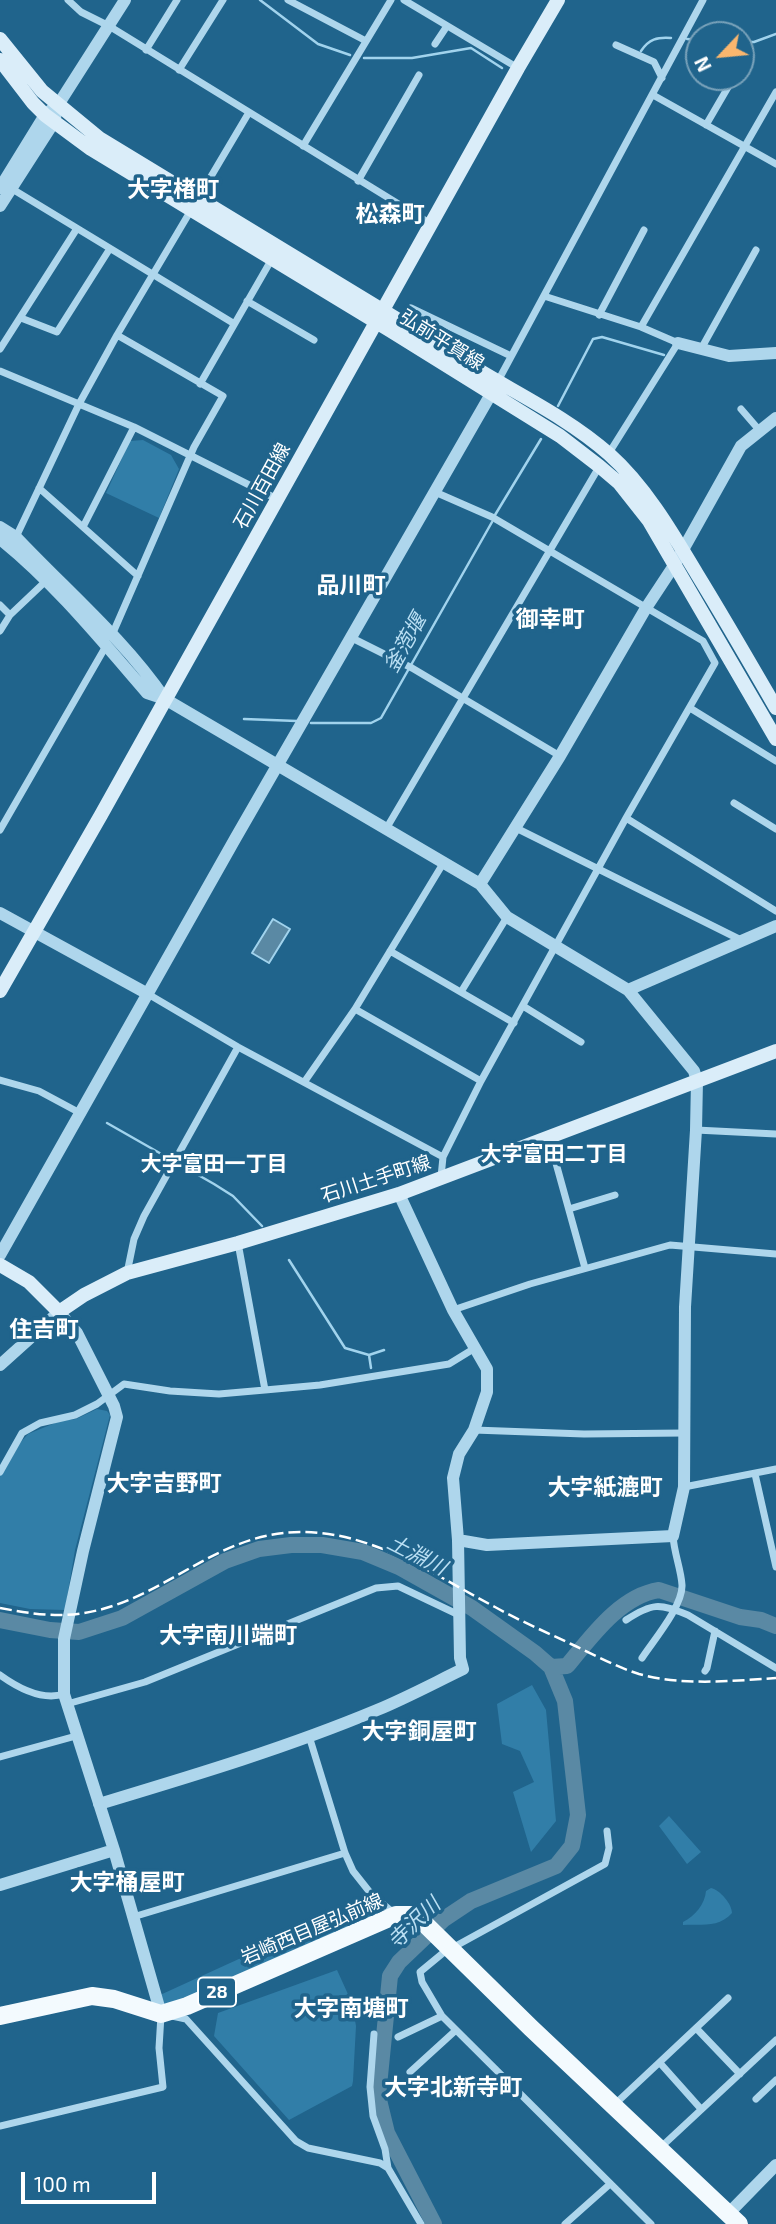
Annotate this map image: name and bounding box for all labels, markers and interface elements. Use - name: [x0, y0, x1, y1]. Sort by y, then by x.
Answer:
- north arrow: [685, 21, 755, 91]
- text: N: [689, 53, 716, 76]
- district label: 大字楮町: [127, 175, 219, 203]
- district label: 松森町: [356, 200, 424, 228]
- street label: 弘前平賀線: [396, 305, 488, 375]
- street label: 石川百田線: [229, 439, 295, 533]
- district label: 品川町: [317, 571, 385, 599]
- district label: 御幸町: [516, 605, 584, 633]
- water label: 釜萢堰: [379, 609, 431, 677]
- district label: 大字富田二丁目: [481, 1141, 627, 1167]
- district label: 大字富田一丁目: [141, 1151, 287, 1177]
- street label: 石川土手町線: [318, 1151, 434, 1207]
- district label: 住吉町: [10, 1315, 78, 1343]
- district label: 大字吉野町: [107, 1469, 221, 1497]
- district label: 大字紙漉町: [548, 1473, 662, 1501]
- water label: 土淵川: [383, 1529, 451, 1581]
- district label: 大字南川端町: [159, 1621, 297, 1649]
- district label: 大字銅屋町: [362, 1717, 476, 1745]
- district label: 大字桶屋町: [70, 1868, 184, 1896]
- street label: 岩崎西目屋弘前線: [238, 1889, 386, 1969]
- water label: 寺沢川: [383, 1892, 445, 1954]
- road number: 28: [198, 1978, 236, 2006]
- district label: 大字南塘町: [294, 1994, 408, 2022]
- district label: 大字北新寺町: [384, 2073, 522, 2101]
- scale bar: [24, 2158, 159, 2202]
- text: 100 m: [34, 2171, 91, 2196]

